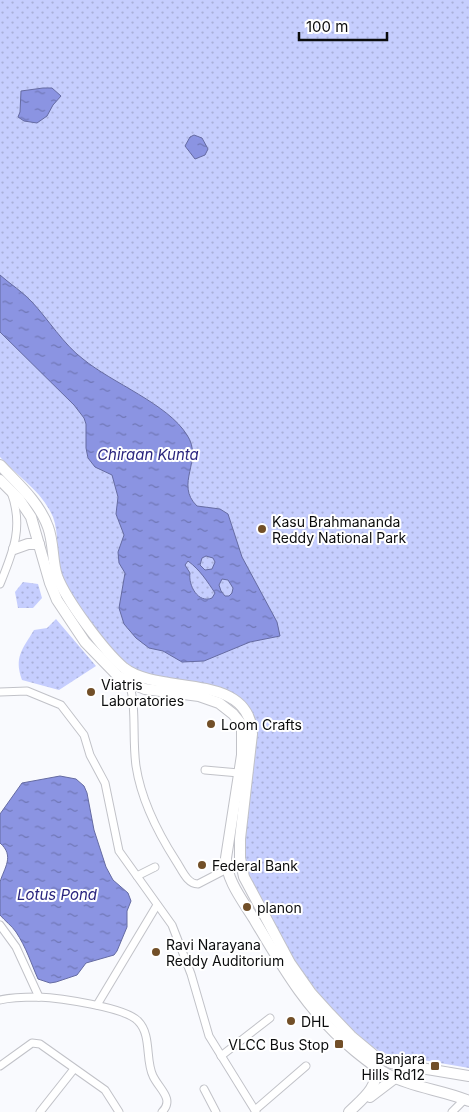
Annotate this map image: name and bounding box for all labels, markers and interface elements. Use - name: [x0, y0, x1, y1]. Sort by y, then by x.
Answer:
- scale bar: [299, 10, 386, 42]
- text: 100 m: [306, 17, 348, 36]
- water label: Chiraan Kunta: [97, 445, 199, 464]
- place label: Kasu Brahmananda Reddy National Park: [272, 513, 407, 546]
- marker: Kasu Brahmananda Reddy National Park: [256, 523, 268, 535]
- place label: Viatris Laboratories: [101, 676, 184, 709]
- marker: Viatris Laboratories: [85, 686, 97, 698]
- place label: Loom Crafts: [221, 716, 302, 733]
- marker: Loom Crafts: [205, 718, 217, 730]
- place label: Federal Bank: [212, 857, 298, 874]
- marker: Federal Bank: [196, 859, 208, 871]
- water label: Lotus Pond: [17, 885, 98, 904]
- place label: planon: [257, 899, 302, 916]
- marker: planon: [241, 901, 253, 913]
- place label: Ravi Narayana Reddy Auditorium: [166, 936, 284, 969]
- marker: Ravi Narayana Reddy Auditorium: [150, 946, 162, 958]
- place label: DHL: [301, 1013, 330, 1030]
- marker: DHL: [285, 1015, 297, 1027]
- place label: VLCC Bus Stop: [228, 1036, 329, 1053]
- marker: VLCC Bus Stop: [333, 1038, 345, 1050]
- place label: Banjara Hills Rd12: [361, 1050, 425, 1083]
- marker: Banjara Hills Rd12: [429, 1060, 441, 1072]

